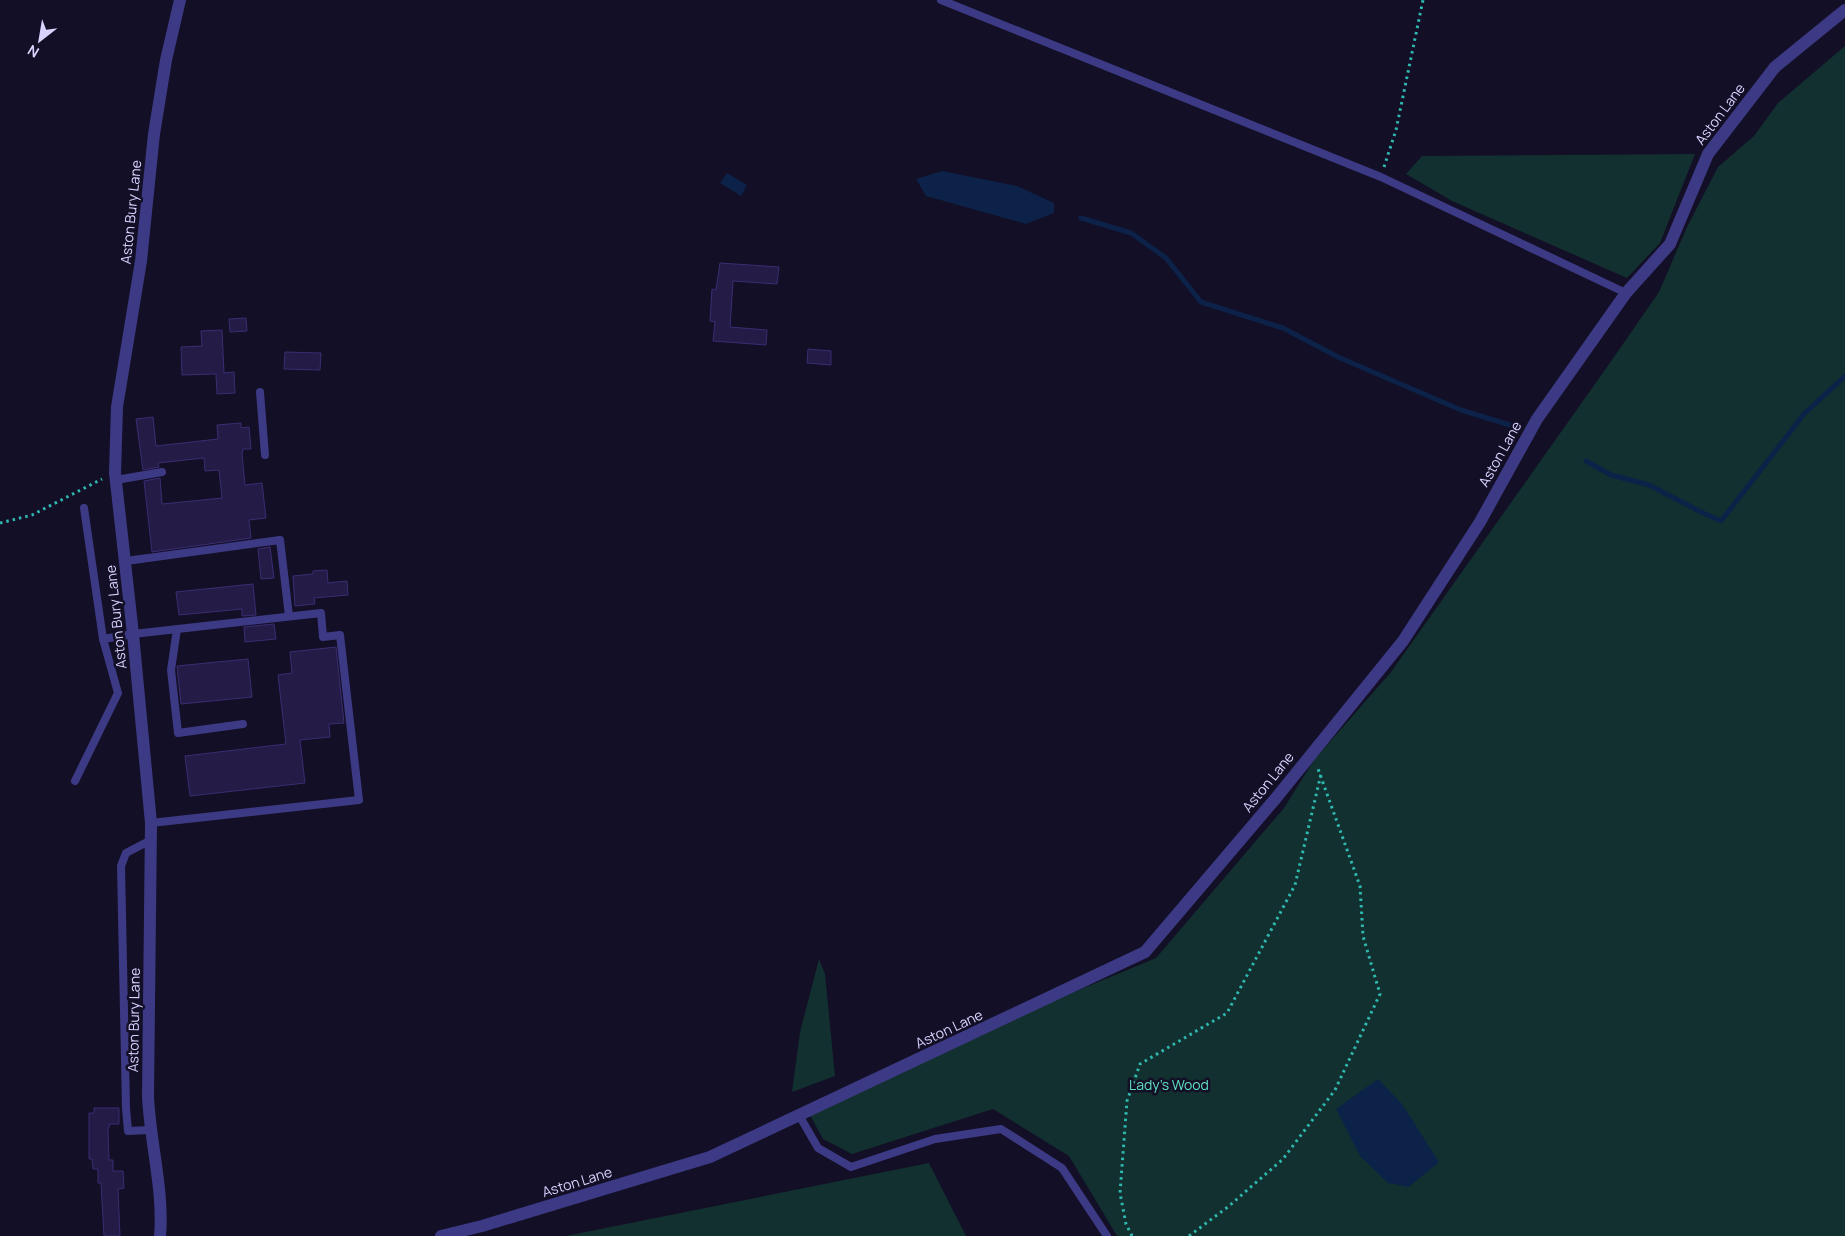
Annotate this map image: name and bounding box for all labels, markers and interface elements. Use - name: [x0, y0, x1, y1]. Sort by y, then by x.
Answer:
- north arrow: [15, 15, 65, 65]
- text: N: [24, 41, 42, 62]
- street label: Aston Lane: [1690, 79, 1749, 148]
- street label: Aston Bury Lane: [116, 159, 145, 265]
- street label: Aston Lane: [1474, 418, 1525, 490]
- street label: Aston Bury Lane: [101, 564, 130, 670]
- street label: Aston Lane: [1237, 748, 1298, 816]
- street label: Aston Bury Lane: [123, 968, 144, 1072]
- street label: Aston Lane: [912, 1005, 986, 1052]
- park label: Lady's Wood: [1129, 1075, 1209, 1094]
- street label: Aston Lane: [539, 1162, 614, 1201]

